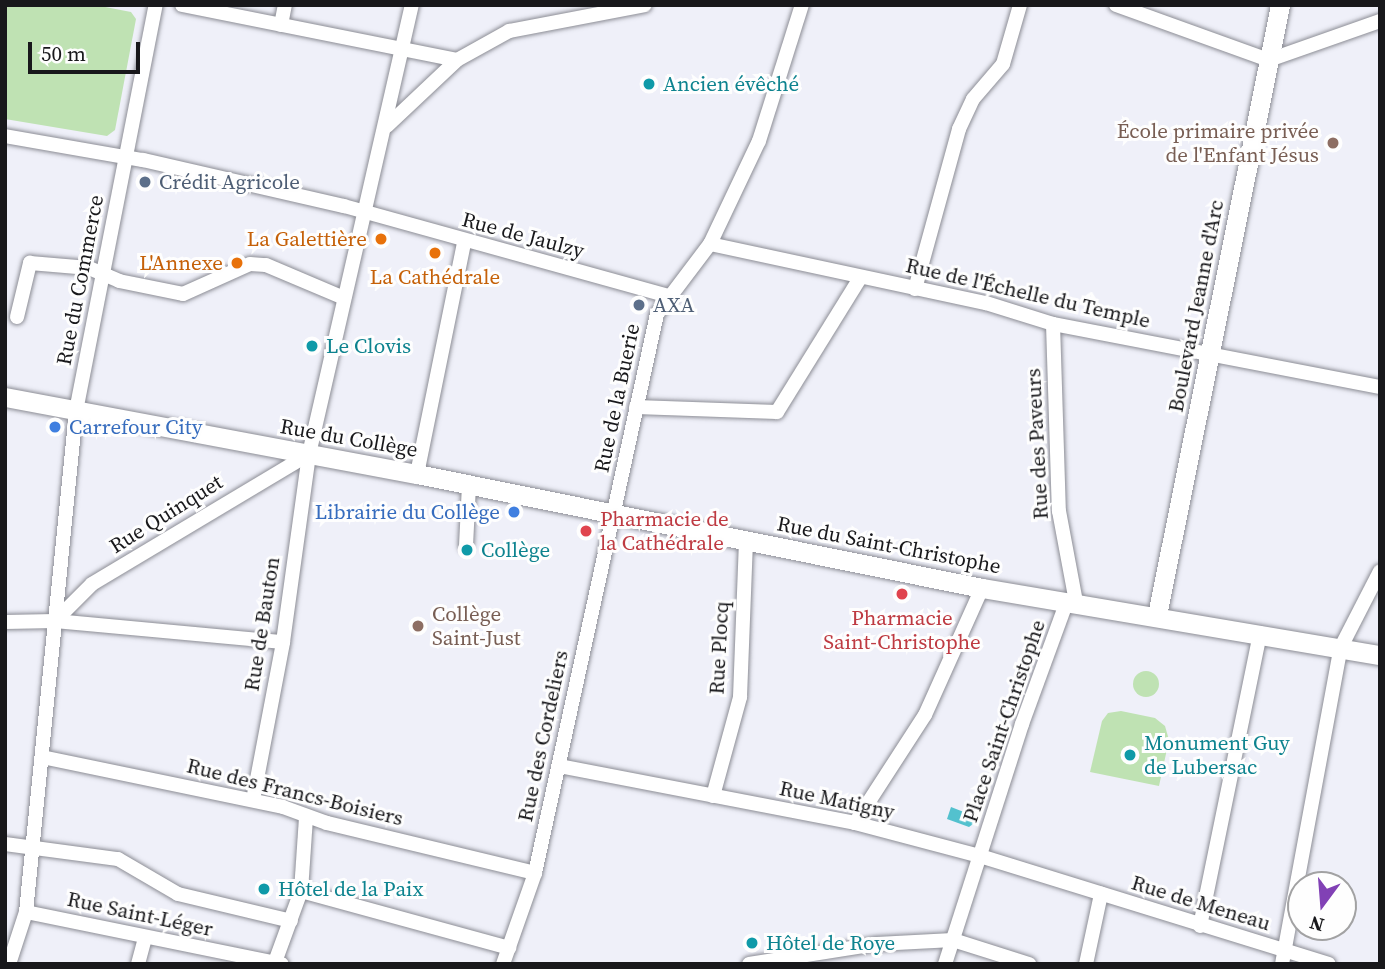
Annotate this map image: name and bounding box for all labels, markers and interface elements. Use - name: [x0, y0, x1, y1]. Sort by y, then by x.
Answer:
- scale bar: [32, 28, 144, 72]
- text: 50 m: [41, 39, 86, 68]
- place label: Ancien évêché: [663, 71, 799, 97]
- marker: Ancien évêché: [641, 76, 657, 92]
- place label: École primaire privée de l'Enfant Jésus: [1117, 118, 1319, 168]
- marker: École primaire privée de l'Enfant Jésus: [1325, 135, 1341, 151]
- place label: Crédit Agricole: [159, 169, 300, 195]
- marker: Crédit Agricole: [137, 174, 153, 190]
- street label: Rue du Commerce: [51, 193, 109, 367]
- street label: Boulevard Jeanne d'Arc: [1163, 198, 1229, 414]
- street label: Rue de Jaulzy: [459, 207, 587, 263]
- place label: La Galettière: [247, 226, 367, 252]
- marker: La Galettière: [373, 231, 389, 247]
- marker: La Cathédrale: [427, 245, 443, 261]
- place label: L'Annexe: [139, 250, 223, 276]
- street label: Rue de l'Échelle du Temple: [903, 253, 1153, 333]
- marker: L'Annexe: [229, 255, 245, 271]
- place label: La Cathédrale: [370, 264, 500, 290]
- place label: AXA: [653, 292, 694, 318]
- marker: AXA: [631, 297, 647, 313]
- street label: Rue de la Buerie: [589, 321, 645, 475]
- place label: Le Clovis: [326, 333, 411, 359]
- marker: Le Clovis: [304, 338, 320, 354]
- street label: Rue des Paveurs: [1020, 368, 1054, 520]
- place label: Carrefour City: [69, 414, 202, 440]
- street label: Rue du Collège: [278, 414, 420, 462]
- marker: Carrefour City: [47, 419, 63, 435]
- street label: Rue Quinquet: [105, 469, 227, 559]
- place label: Librairie du Collège: [315, 499, 500, 525]
- marker: Librairie du Collège: [506, 504, 522, 520]
- place label: Pharmacie de la Cathédrale: [600, 506, 729, 556]
- street label: Rue du Saint-Christophe: [775, 511, 1003, 579]
- marker: Pharmacie de la Cathédrale: [578, 523, 594, 539]
- place label: Collège: [481, 537, 550, 563]
- marker: Collège: [459, 542, 475, 558]
- street label: Rue de Bauton: [239, 555, 285, 693]
- marker: Pharmacie Saint-Christophe: [894, 586, 910, 602]
- place label: Collège Saint-Just: [432, 601, 521, 651]
- street label: Rue Plocq: [704, 601, 734, 695]
- place label: Pharmacie Saint-Christophe: [823, 605, 981, 655]
- street label: Place Saint-Christophe: [957, 616, 1051, 826]
- marker: Collège Saint-Just: [410, 618, 426, 634]
- street label: Rue des Cordeliers: [513, 648, 573, 824]
- place label: Monument Guy de Lubersac: [1144, 730, 1290, 780]
- marker: Monument Guy de Lubersac: [1122, 747, 1138, 763]
- street label: Rue des Francs-Boisiers: [184, 753, 406, 831]
- street label: Rue Matigny: [777, 776, 897, 824]
- street label: Rue de Meneau: [1128, 870, 1274, 936]
- north arrow: [1287, 871, 1357, 941]
- place label: Hôtel de la Paix: [278, 876, 423, 902]
- marker: Hôtel de la Paix: [256, 881, 272, 897]
- street label: Rue Saint-Léger: [65, 886, 215, 942]
- text: N: [1307, 910, 1327, 939]
- place label: Hôtel de Roye: [766, 930, 895, 956]
- marker: Hôtel de Roye: [744, 935, 760, 951]

